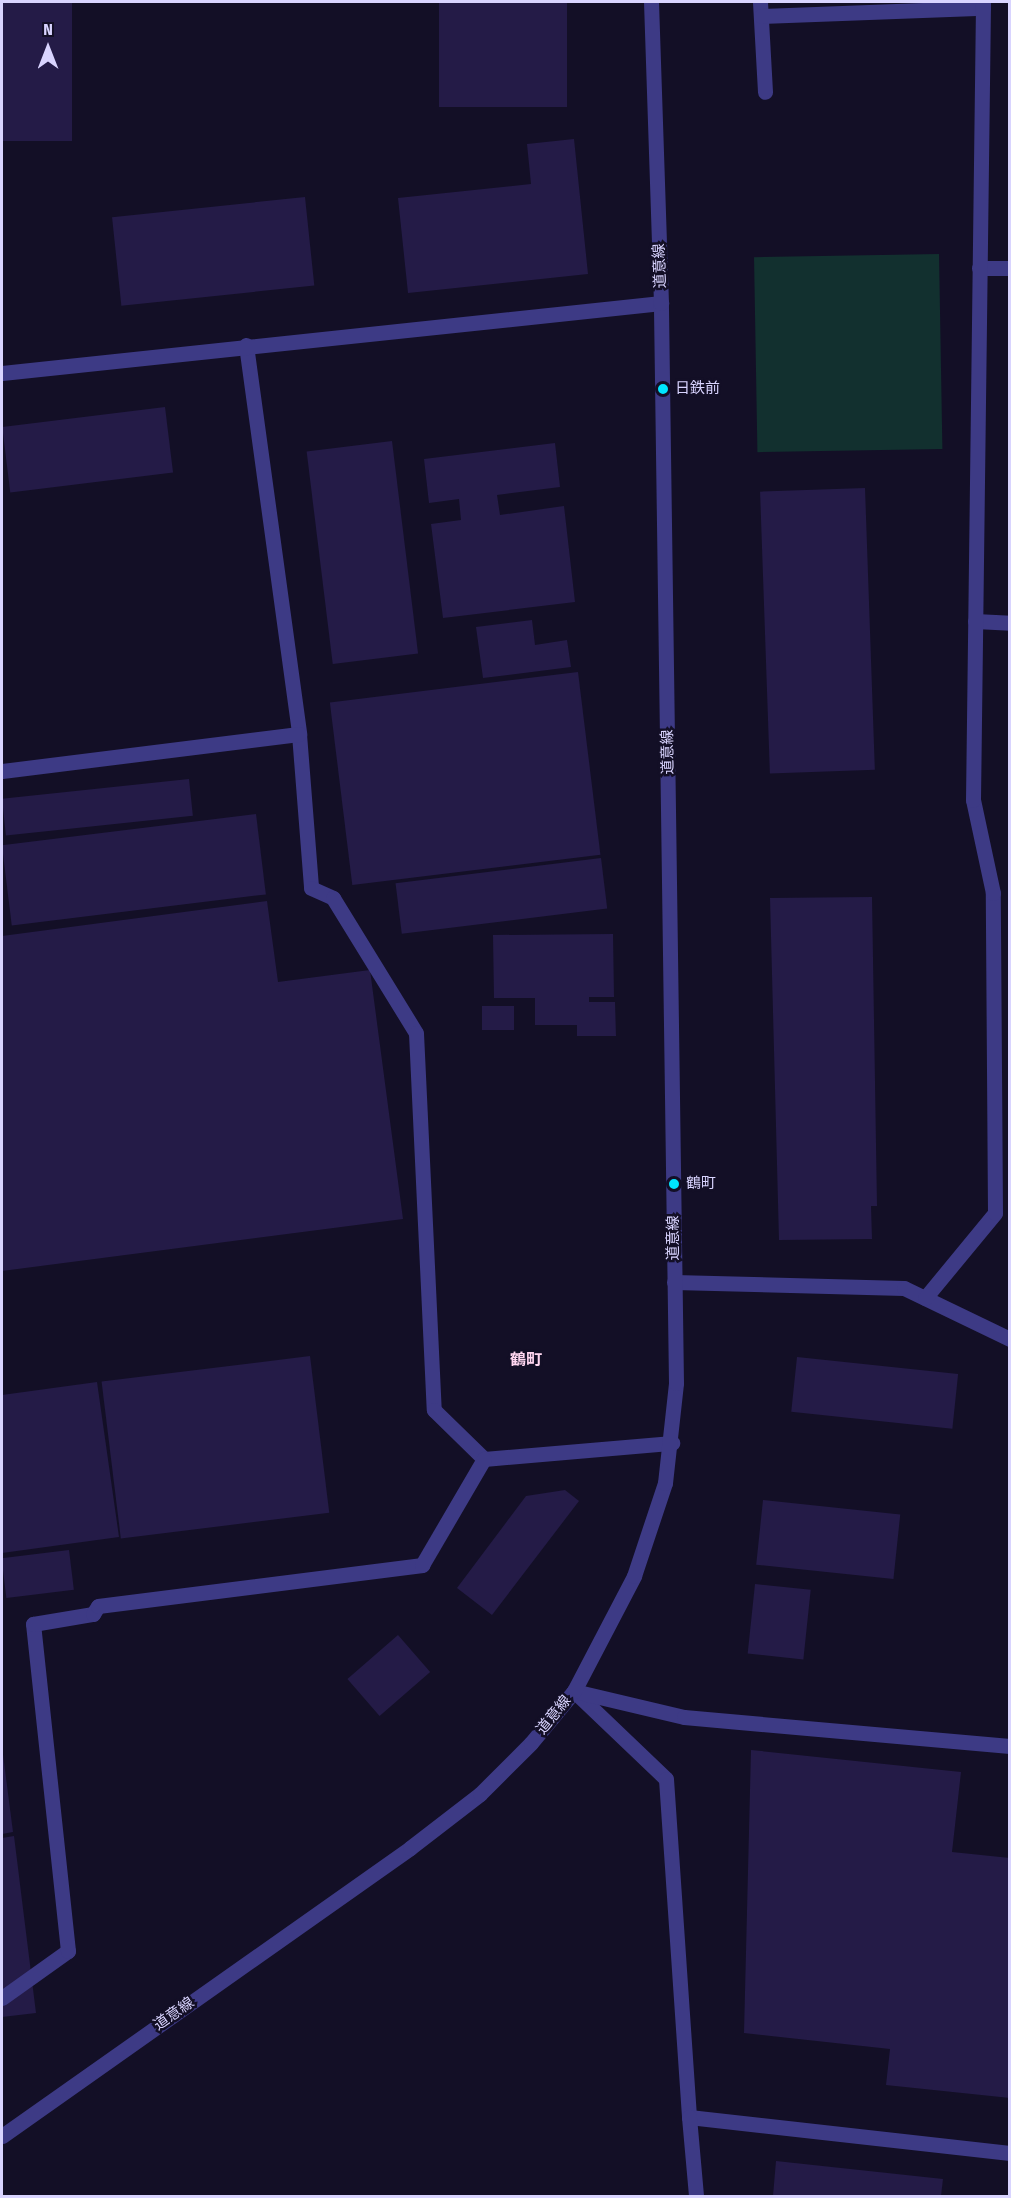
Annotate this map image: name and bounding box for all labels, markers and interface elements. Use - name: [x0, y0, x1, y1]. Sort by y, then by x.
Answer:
- north arrow: [18, 18, 78, 78]
- text: N: [43, 20, 53, 39]
- street label: 道意線: [650, 243, 670, 289]
- place label: 日鉄前: [675, 380, 720, 398]
- marker: 日鉄前: [656, 382, 670, 396]
- street label: 道意線: [659, 729, 677, 775]
- place label: 鶴町: [686, 1175, 716, 1193]
- marker: 鶴町: [667, 1177, 681, 1191]
- street label: 道意線: [665, 1216, 683, 1260]
- district label: 鶴町: [510, 1350, 542, 1370]
- street label: 道意線: [533, 1692, 575, 1738]
- street label: 道意線: [150, 1994, 198, 2034]

